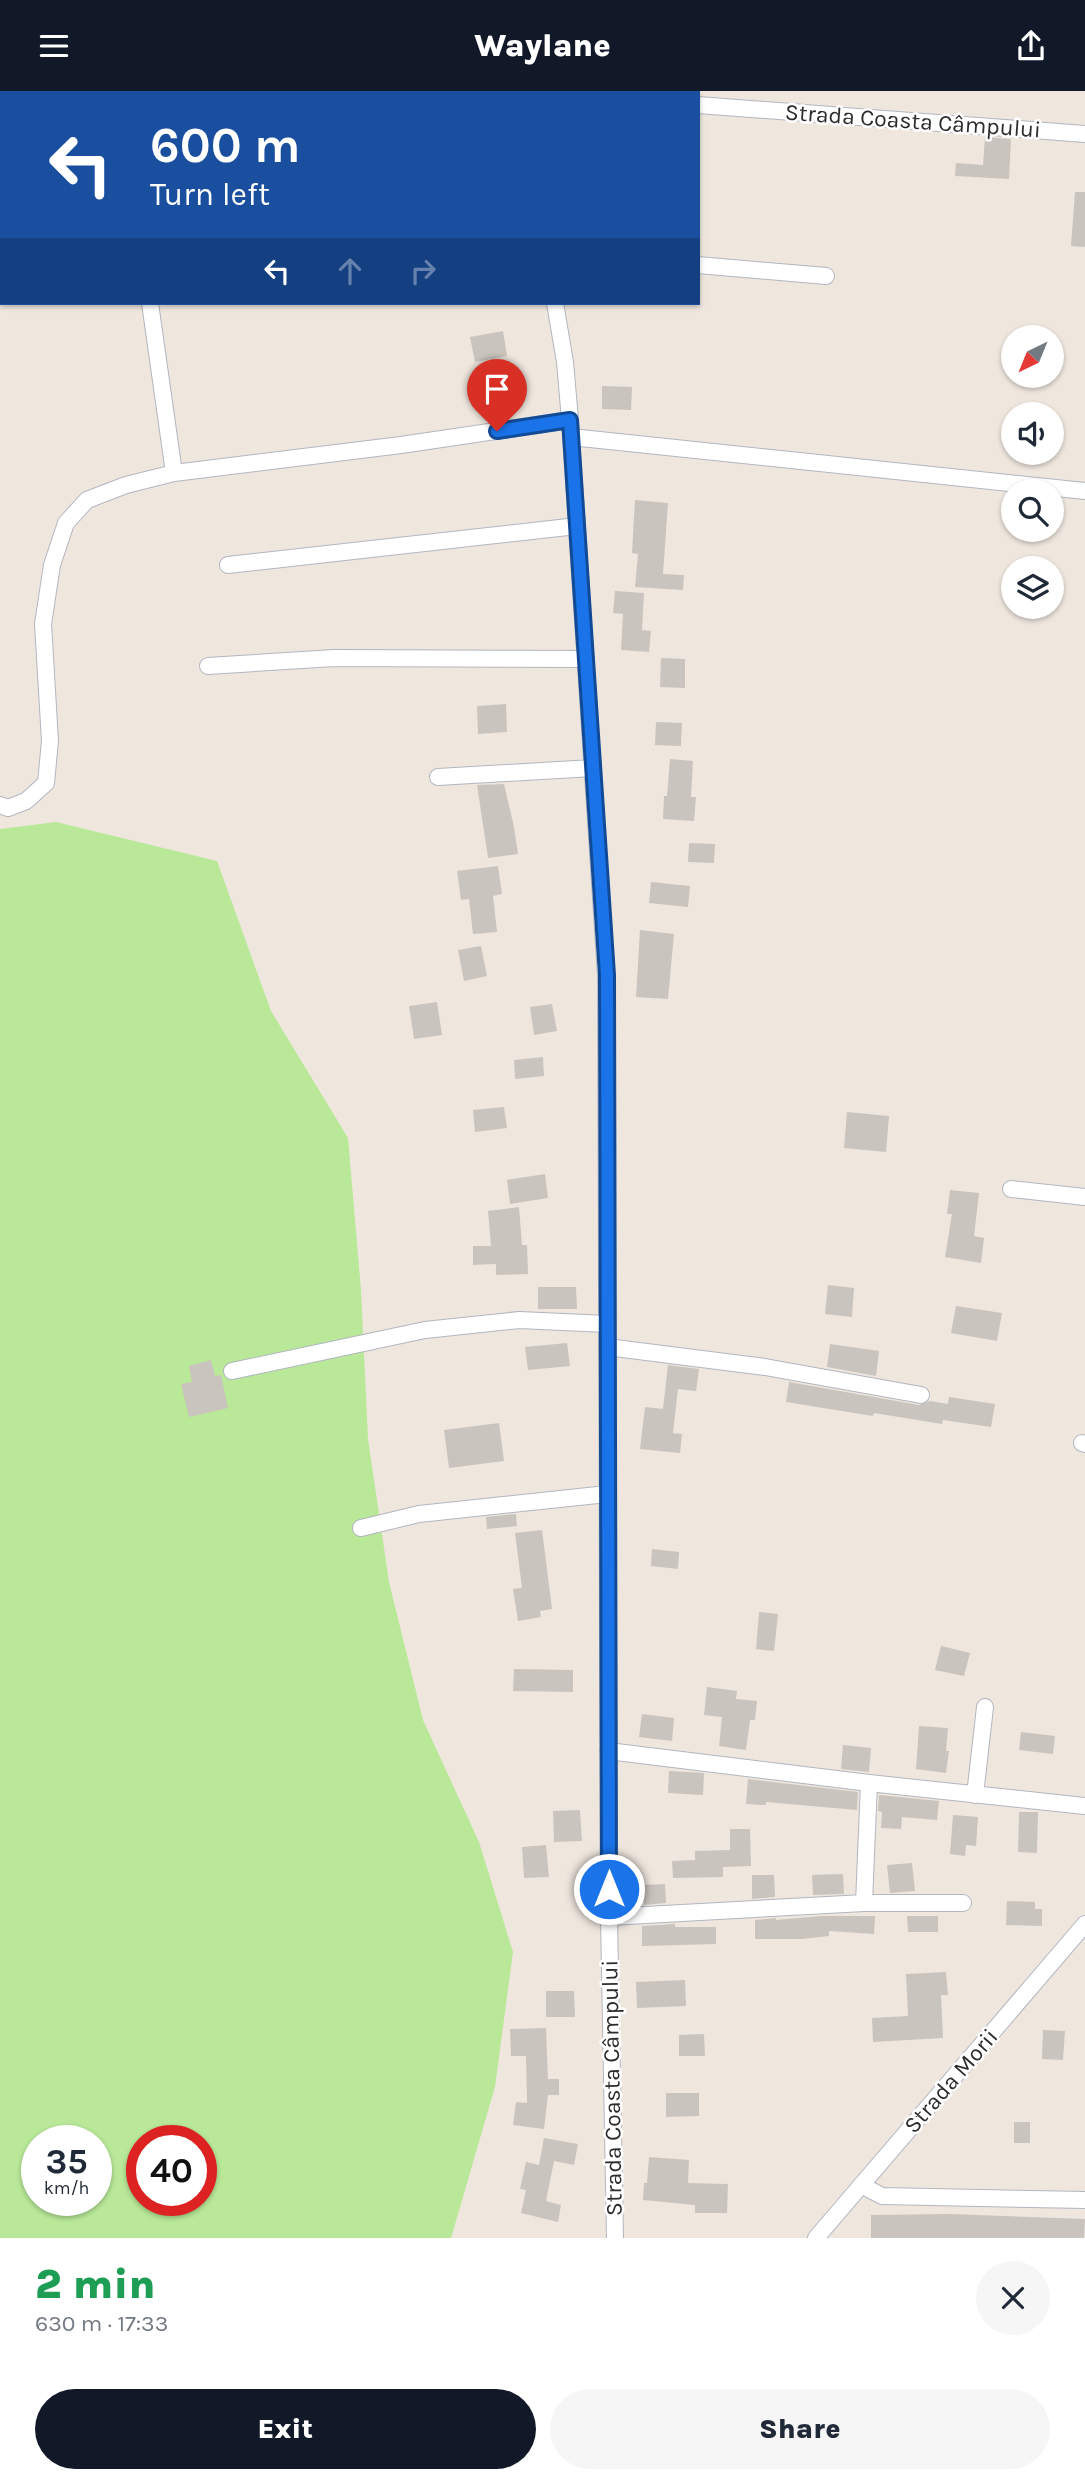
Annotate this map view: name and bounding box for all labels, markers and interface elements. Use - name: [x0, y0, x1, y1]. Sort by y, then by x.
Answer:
- icon: menu: [35, 27, 73, 65]
- text: Waylane: [474, 27, 611, 64]
- icon: share: [1012, 27, 1050, 65]
- street label: Strada Coasta Câmpului: [784, 99, 1042, 143]
- text: 600 m: [150, 117, 301, 174]
- icon: left: [35, 119, 126, 210]
- text: Turn left: [150, 176, 270, 213]
- icon: left: [258, 252, 296, 290]
- icon: ahead: [331, 252, 369, 290]
- icon: right: [404, 252, 442, 290]
- north arrow: [1001, 325, 1064, 389]
- map controls: [1001, 325, 1064, 619]
- pin: [467, 359, 527, 431]
- icon: arrive: [478, 370, 516, 408]
- button: sound: [1001, 402, 1064, 465]
- button: search: [1001, 479, 1064, 542]
- button: layers: [1001, 556, 1064, 619]
- position arrow: [572, 1852, 646, 1926]
- street label: Strada Coasta Câmpului: [596, 1960, 628, 2216]
- street label: Strada Morii: [898, 2023, 1004, 2139]
- speed limit sign: 40: [126, 2125, 217, 2216]
- text: 35: [45, 2141, 88, 2182]
- text: km/h: [44, 2177, 89, 2199]
- text: 2 min: [35, 2259, 155, 2309]
- button: close: [976, 2261, 1050, 2335]
- text: 630 m · 17:33: [35, 2310, 168, 2337]
- button: Exit: [35, 2389, 536, 2469]
- button: Share: [550, 2389, 1050, 2469]

